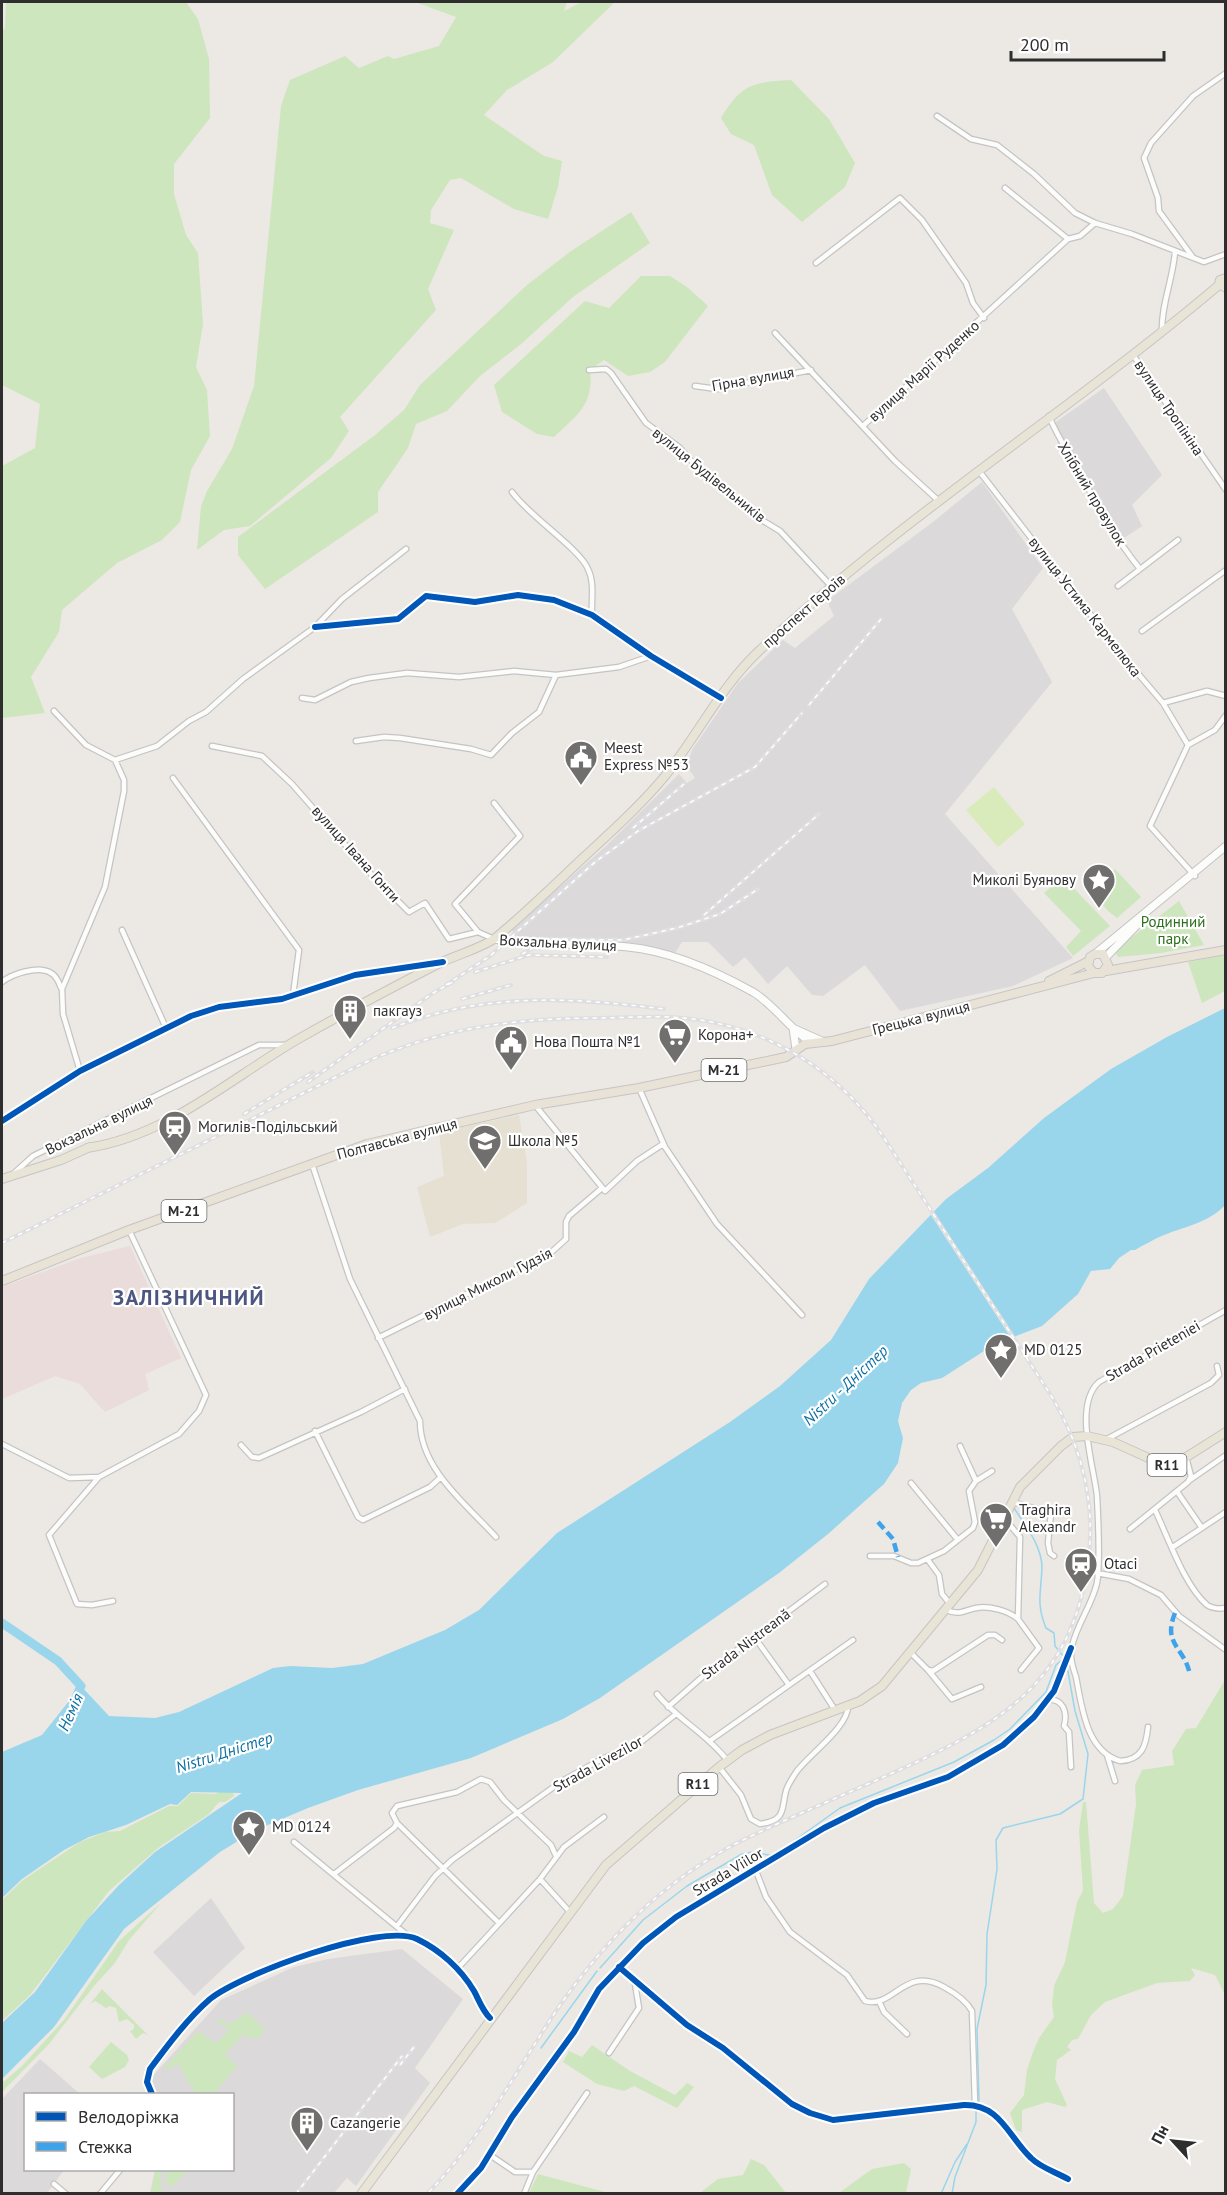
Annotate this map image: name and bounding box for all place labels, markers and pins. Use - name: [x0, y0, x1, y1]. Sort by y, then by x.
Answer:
- place label: Meest Express №53: [604, 738, 689, 774]
- public building icon: Meest Express №53: [563, 739, 599, 786]
- place icon: Миколі Буянову: [1081, 862, 1117, 909]
- place label: Миколі Буянову: [972, 870, 1076, 889]
- building icon: пакгауз: [332, 993, 368, 1040]
- place label: пакгауз: [373, 1001, 422, 1020]
- supermarket icon: Корона+: [657, 1017, 693, 1064]
- public building icon: Нова Пошта №1: [493, 1024, 529, 1071]
- place label: Корона+: [698, 1025, 754, 1044]
- place label: Нова Пошта №1: [534, 1032, 641, 1051]
- station icon: Могилів-Подільський: [157, 1109, 193, 1156]
- place label: Могилів-Подільський: [198, 1117, 338, 1136]
- school or university icon: Школа №5: [467, 1123, 503, 1170]
- place label: Школа №5: [508, 1131, 579, 1150]
- place icon: MD 0125: [983, 1332, 1019, 1379]
- place label: MD 0125: [1024, 1340, 1082, 1359]
- place label: Traghira Alexandr: [1019, 1500, 1076, 1536]
- supermarket icon: Traghira Alexandr: [978, 1501, 1014, 1548]
- station icon: Otaci: [1063, 1546, 1099, 1593]
- place label: Otaci: [1104, 1554, 1138, 1573]
- place icon: MD 0124: [231, 1809, 267, 1856]
- place label: MD 0124: [272, 1817, 330, 1836]
- building icon: Cazangerie: [289, 2105, 325, 2152]
- place label: Cazangerie: [330, 2113, 401, 2132]

